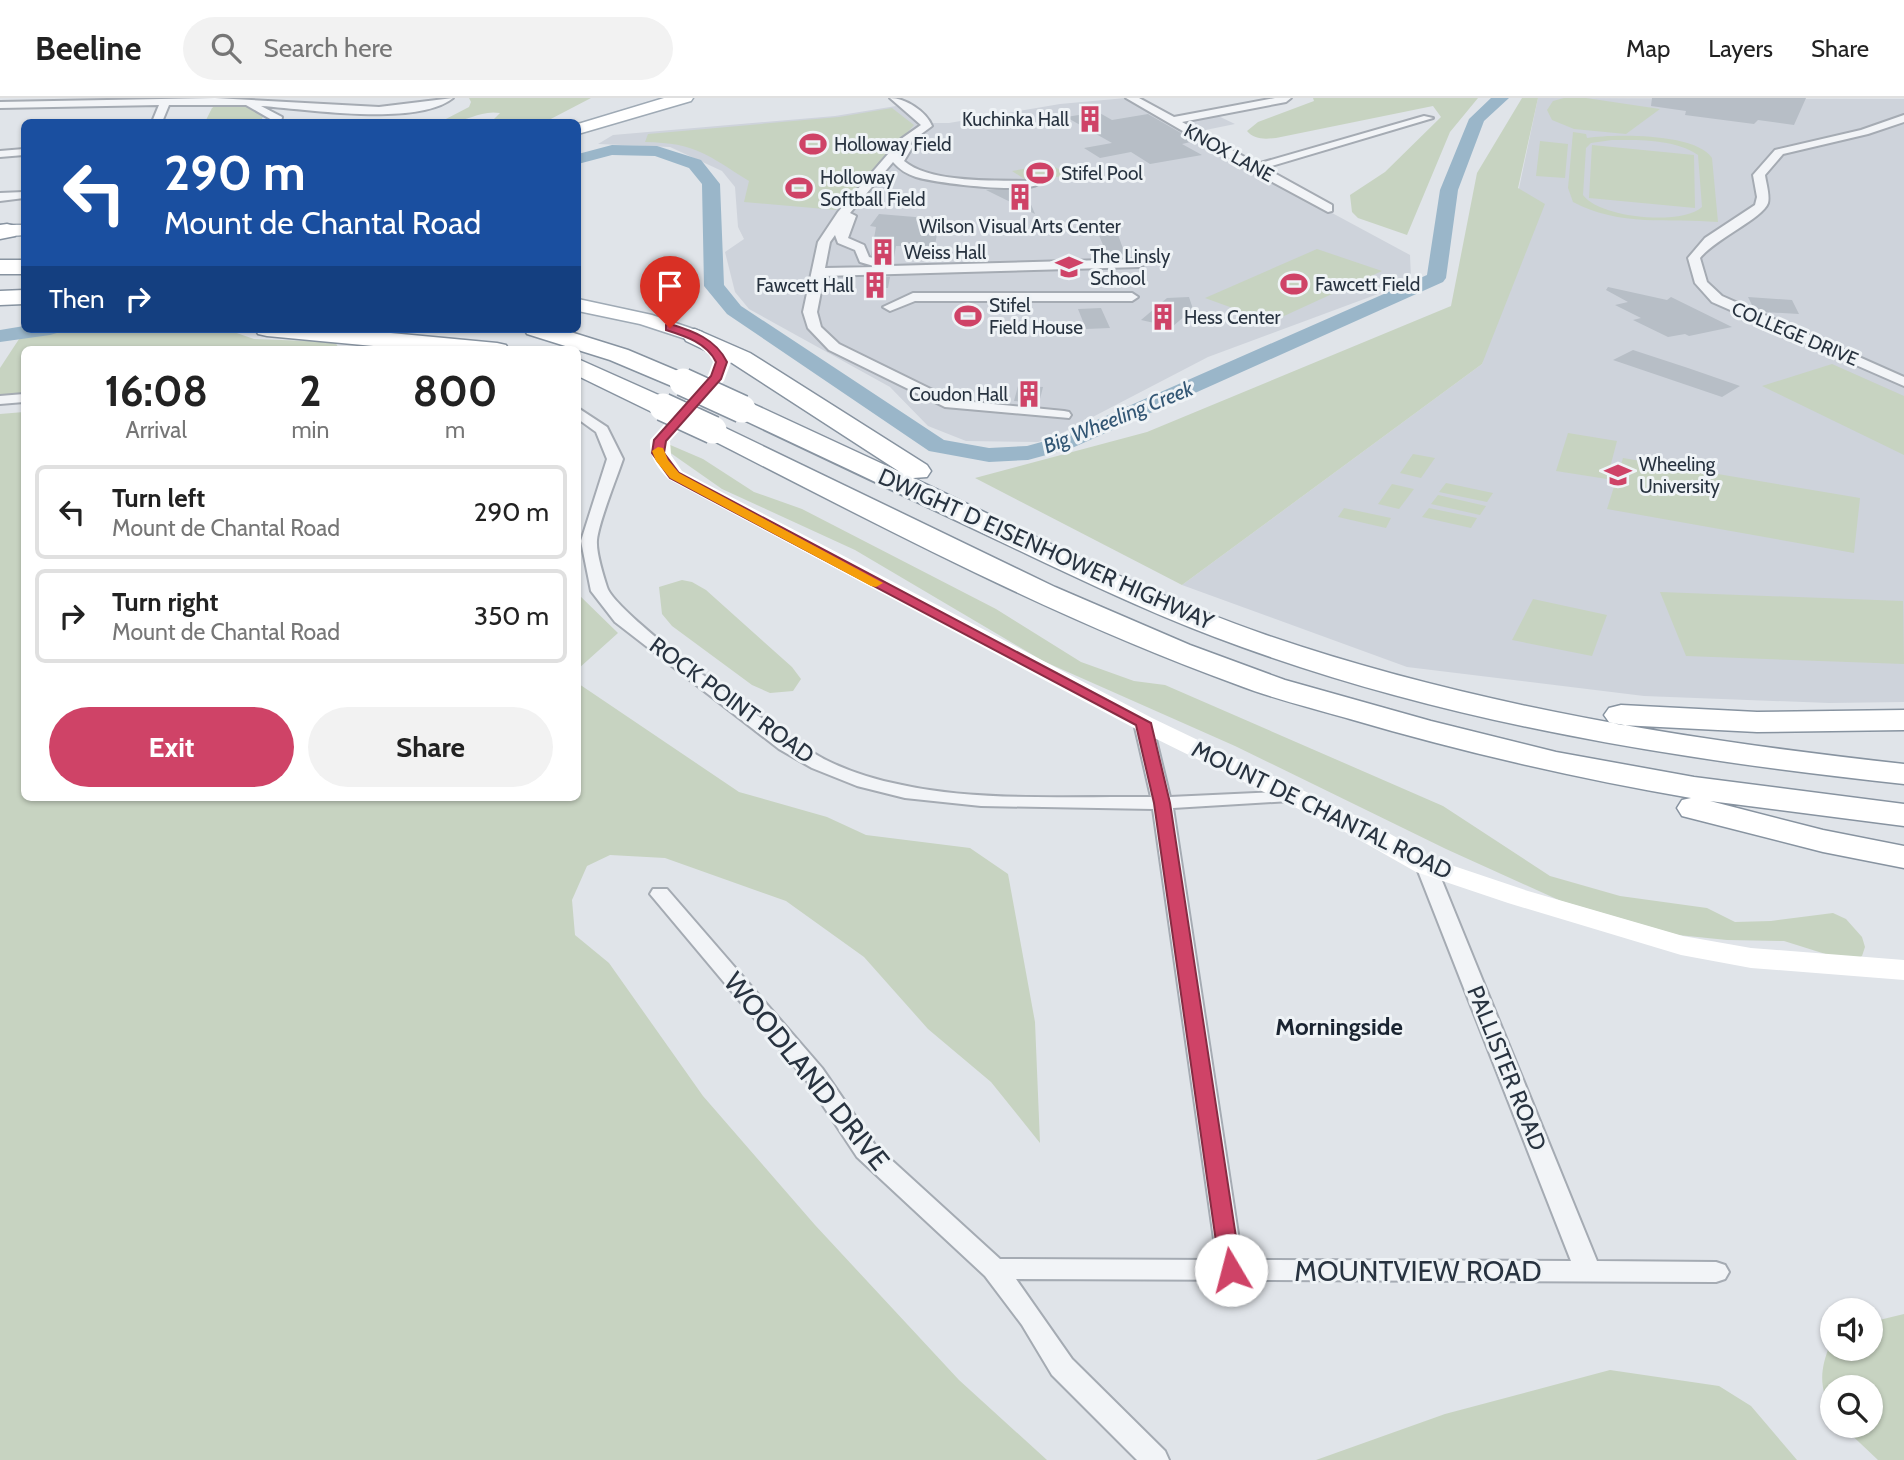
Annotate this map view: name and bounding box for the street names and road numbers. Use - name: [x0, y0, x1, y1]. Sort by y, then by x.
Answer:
- street label: KNOX LANE: [1180, 119, 1278, 187]
- street label: COLLEGE DRIVE: [1728, 297, 1862, 371]
- street label: DWIGHT D EISENHOWER HIGHWAY: [874, 462, 1219, 636]
- street label: ROCK POINT ROAD: [644, 631, 820, 769]
- street label: MOUNT DE CHANTAL ROAD: [1187, 735, 1457, 885]
- street label: WOODLAND DRIVE: [717, 965, 897, 1177]
- street label: PALLISTER ROAD: [1461, 982, 1553, 1154]
- street label: MOUNTVIEW ROAD: [1294, 1254, 1542, 1288]

